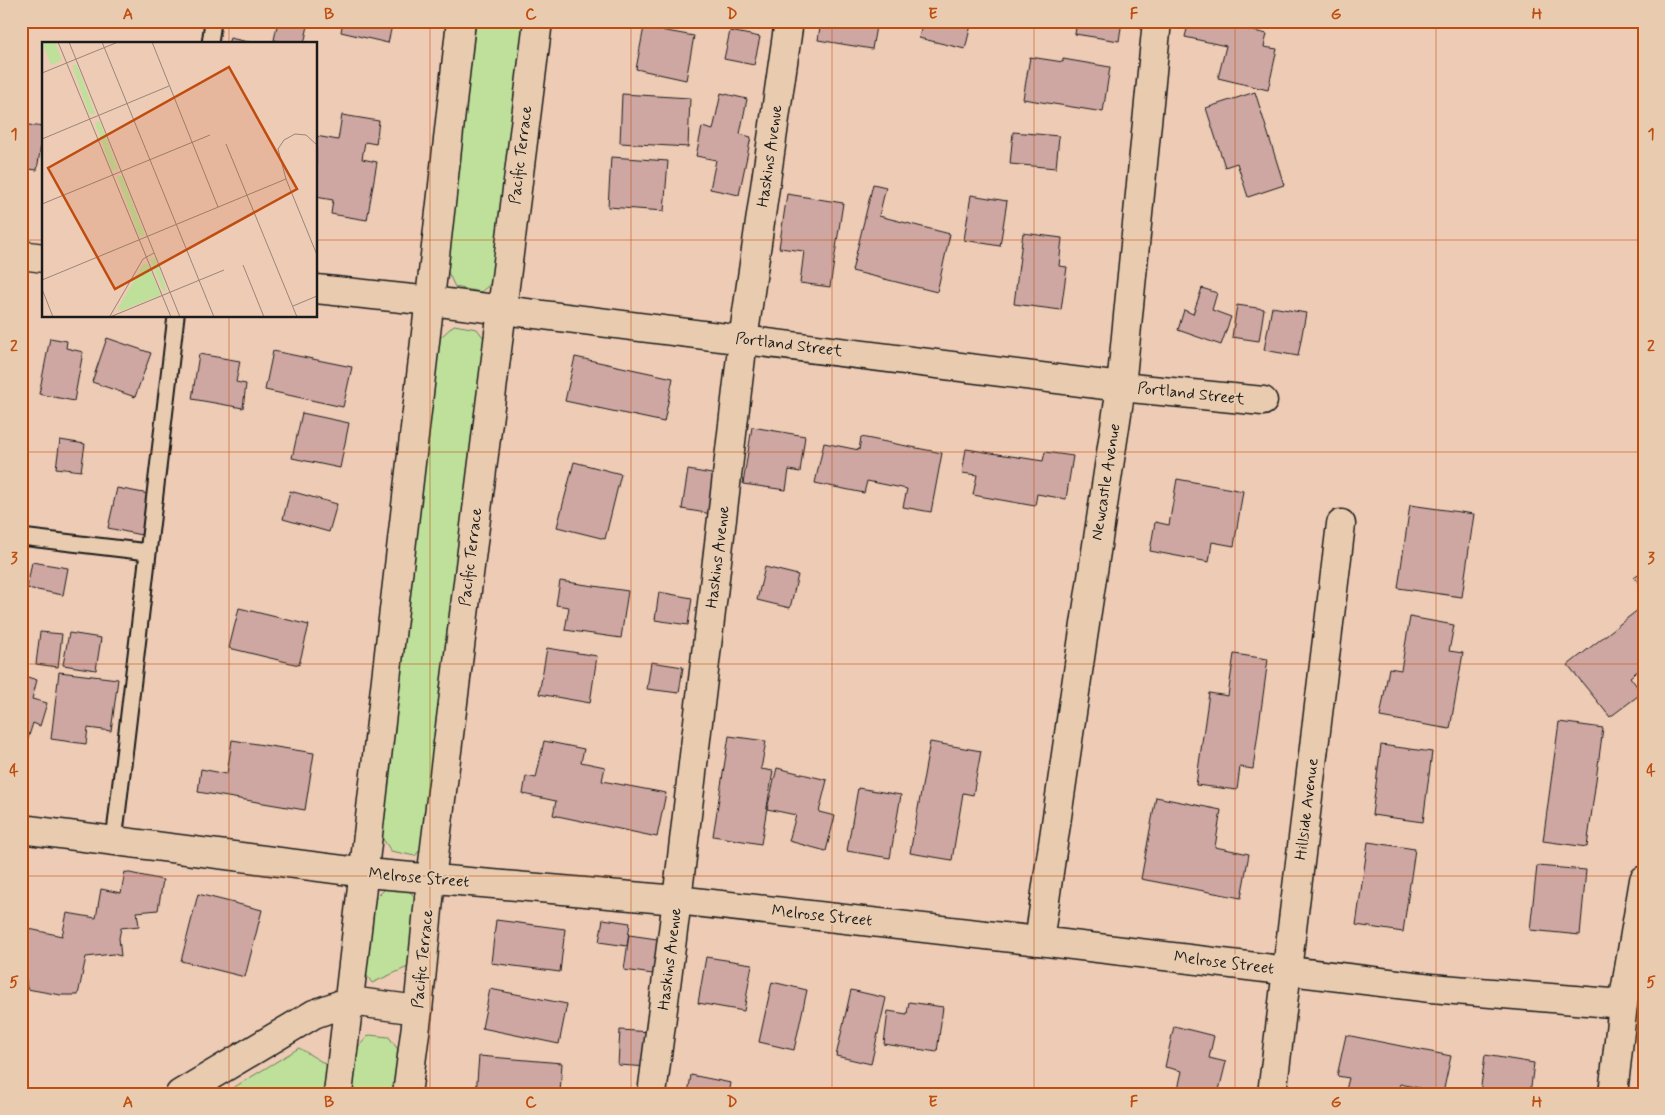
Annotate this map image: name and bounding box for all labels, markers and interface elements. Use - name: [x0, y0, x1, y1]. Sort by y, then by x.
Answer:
- text: A: [123, 4, 133, 25]
- text: B: [324, 4, 334, 25]
- text: C: [525, 4, 537, 25]
- text: D: [726, 4, 738, 25]
- text: E: [928, 4, 938, 25]
- text: F: [1130, 4, 1139, 25]
- text: G: [1331, 4, 1342, 25]
- text: H: [1532, 4, 1543, 25]
- inset map: [42, 42, 318, 318]
- street label: Haskins Avenue: [752, 103, 788, 209]
- street label: Pacific Terrace: [505, 104, 538, 206]
- text: 1: [10, 124, 18, 145]
- text: 1: [1647, 124, 1655, 145]
- street label: Portland Street: [734, 328, 844, 362]
- text: 2: [10, 336, 18, 357]
- text: 2: [1647, 336, 1655, 357]
- street label: Portland Street: [1136, 378, 1246, 410]
- street label: Newcastle Avenue: [1086, 422, 1126, 542]
- street label: Haskins Avenue: [701, 504, 735, 609]
- street label: Pacific Terrace: [455, 506, 488, 608]
- text: 3: [10, 548, 18, 569]
- text: 3: [1647, 548, 1655, 569]
- street label: Hillside Avenue: [1290, 757, 1324, 861]
- text: 4: [9, 760, 19, 781]
- text: 4: [1646, 760, 1656, 781]
- street label: Melrose Street: [368, 863, 470, 893]
- street label: Melrose Street: [771, 900, 873, 932]
- street label: Haskins Avenue: [653, 906, 687, 1011]
- street label: Pacific Terrace: [407, 908, 439, 1009]
- street label: Melrose Street: [1173, 946, 1275, 980]
- text: 5: [9, 972, 19, 993]
- text: 5: [1646, 972, 1656, 993]
- text: A: [123, 1092, 133, 1113]
- text: B: [324, 1092, 334, 1113]
- text: C: [525, 1092, 537, 1113]
- text: D: [726, 1092, 738, 1113]
- text: E: [928, 1092, 938, 1113]
- text: F: [1130, 1092, 1139, 1113]
- text: G: [1331, 1092, 1342, 1113]
- text: H: [1532, 1092, 1543, 1113]

